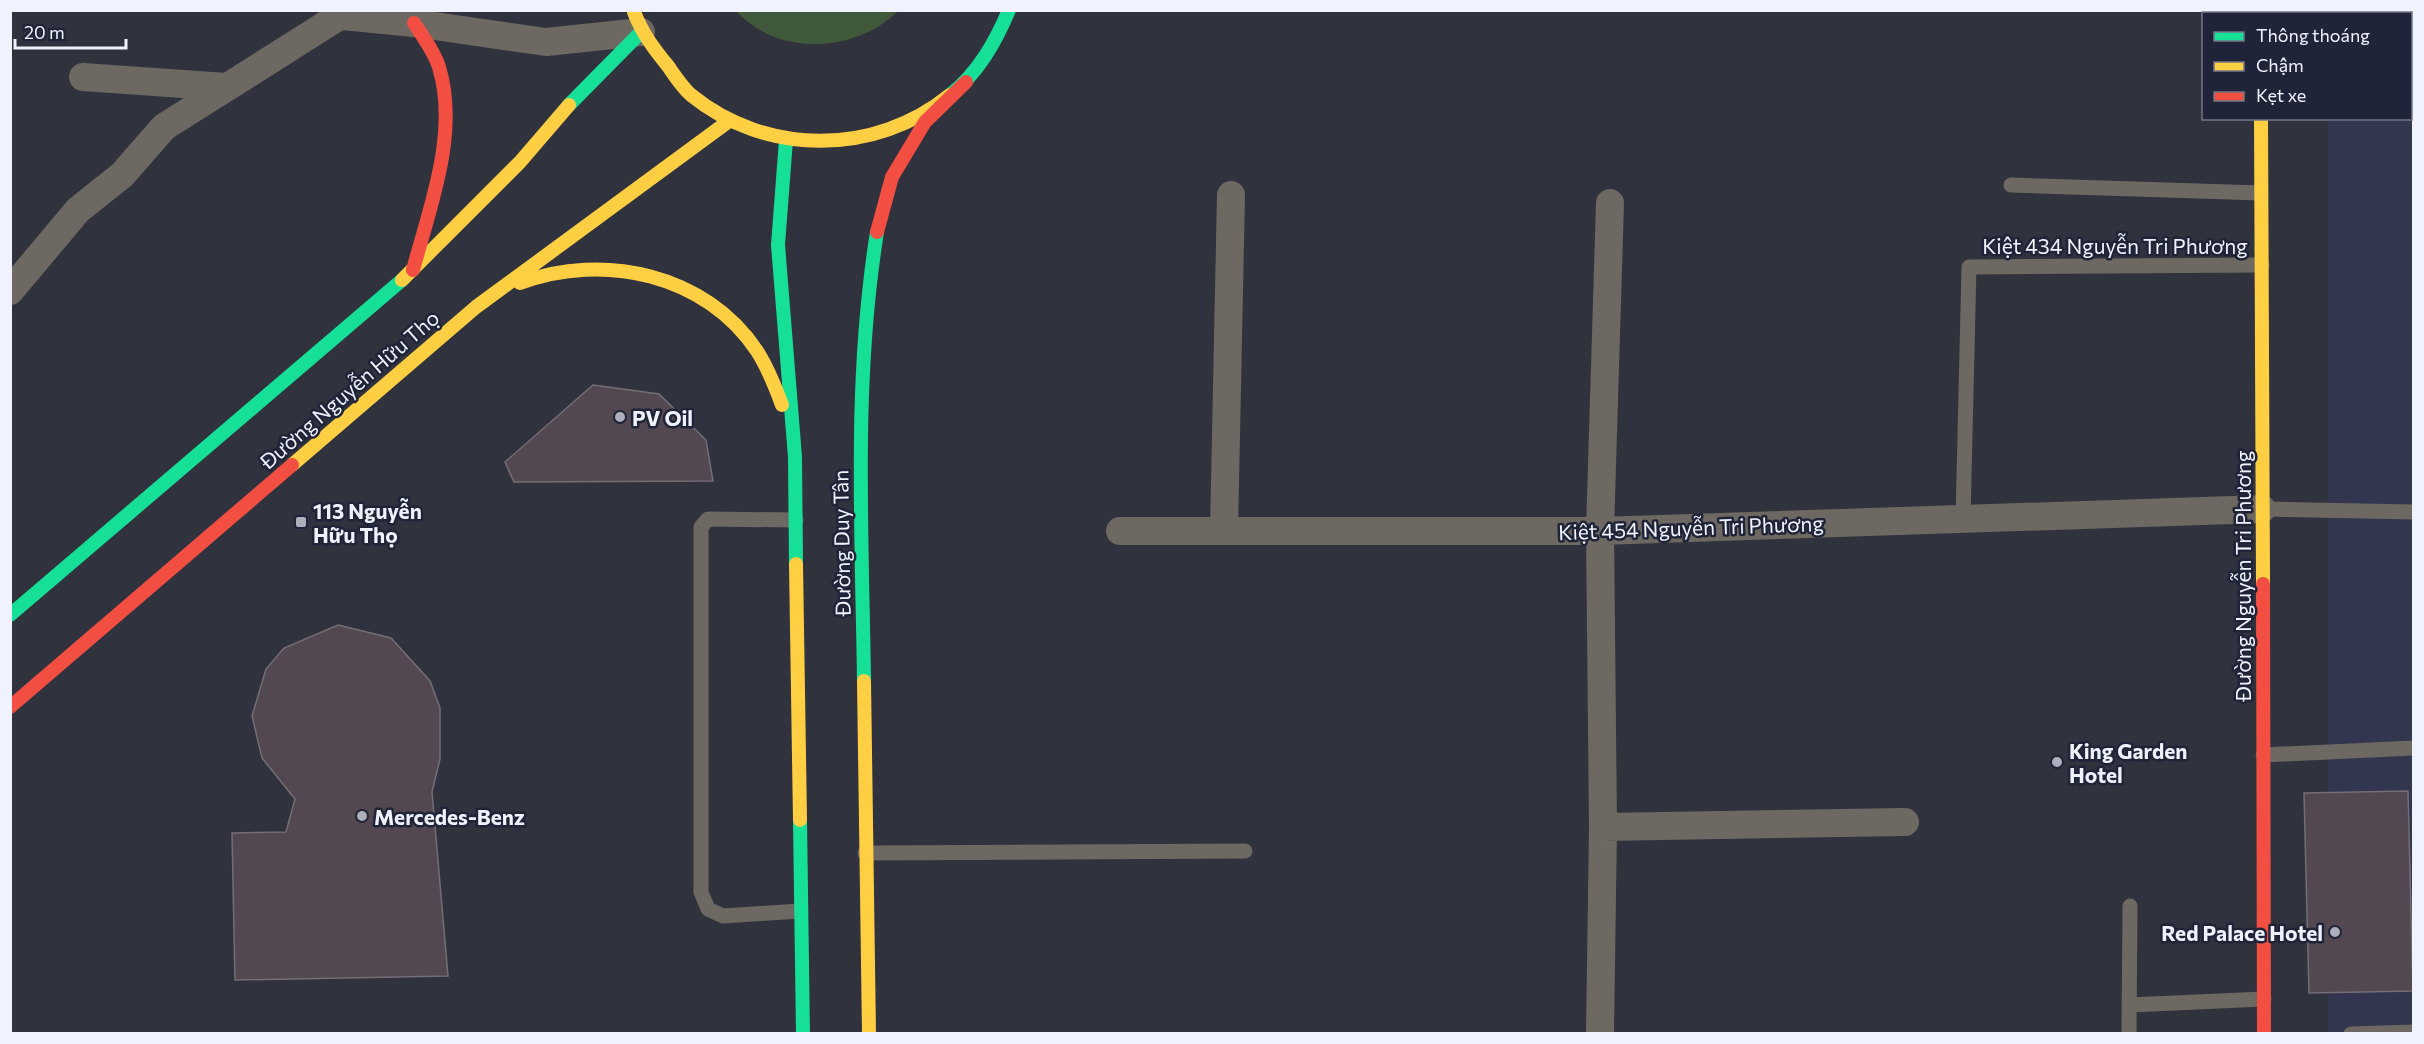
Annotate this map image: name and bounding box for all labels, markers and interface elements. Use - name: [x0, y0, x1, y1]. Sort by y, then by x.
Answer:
- scale bar: [15, 12, 126, 50]
- legend: [2202, 12, 2412, 120]
- text: 20 m: [24, 21, 65, 43]
- text: Thông thoáng: [2256, 24, 2370, 46]
- text: Chậm: [2256, 54, 2304, 76]
- text: Kẹt xe: [2256, 84, 2306, 106]
- street label: Kiệt 434 Nguyễn Tri Phương: [1982, 232, 2248, 258]
- street label: Đường Nguyễn Hữu Thọ: [253, 304, 444, 474]
- place label: PV Oil: [632, 405, 693, 430]
- marker: PV Oil: [613, 410, 627, 424]
- street label: Đường Nguyễn Tri Phương: [2229, 451, 2255, 702]
- street label: Đường Duy Tân: [827, 470, 855, 617]
- place label: 113 Nguyễn Hữu Thọ: [313, 498, 422, 548]
- street label: Kiệt 454 Nguyễn Tri Phương: [1558, 509, 1824, 544]
- marker: 113 Nguyễn Hữu Thọ: [294, 515, 308, 529]
- place label: King Garden Hotel: [2069, 738, 2187, 787]
- marker: King Garden Hotel: [2050, 755, 2064, 769]
- place label: Mercedes-Benz: [374, 804, 525, 829]
- marker: Mercedes-Benz: [355, 809, 369, 823]
- place label: Red Palace Hotel: [2161, 920, 2323, 945]
- marker: Red Palace Hotel: [2328, 925, 2342, 939]

